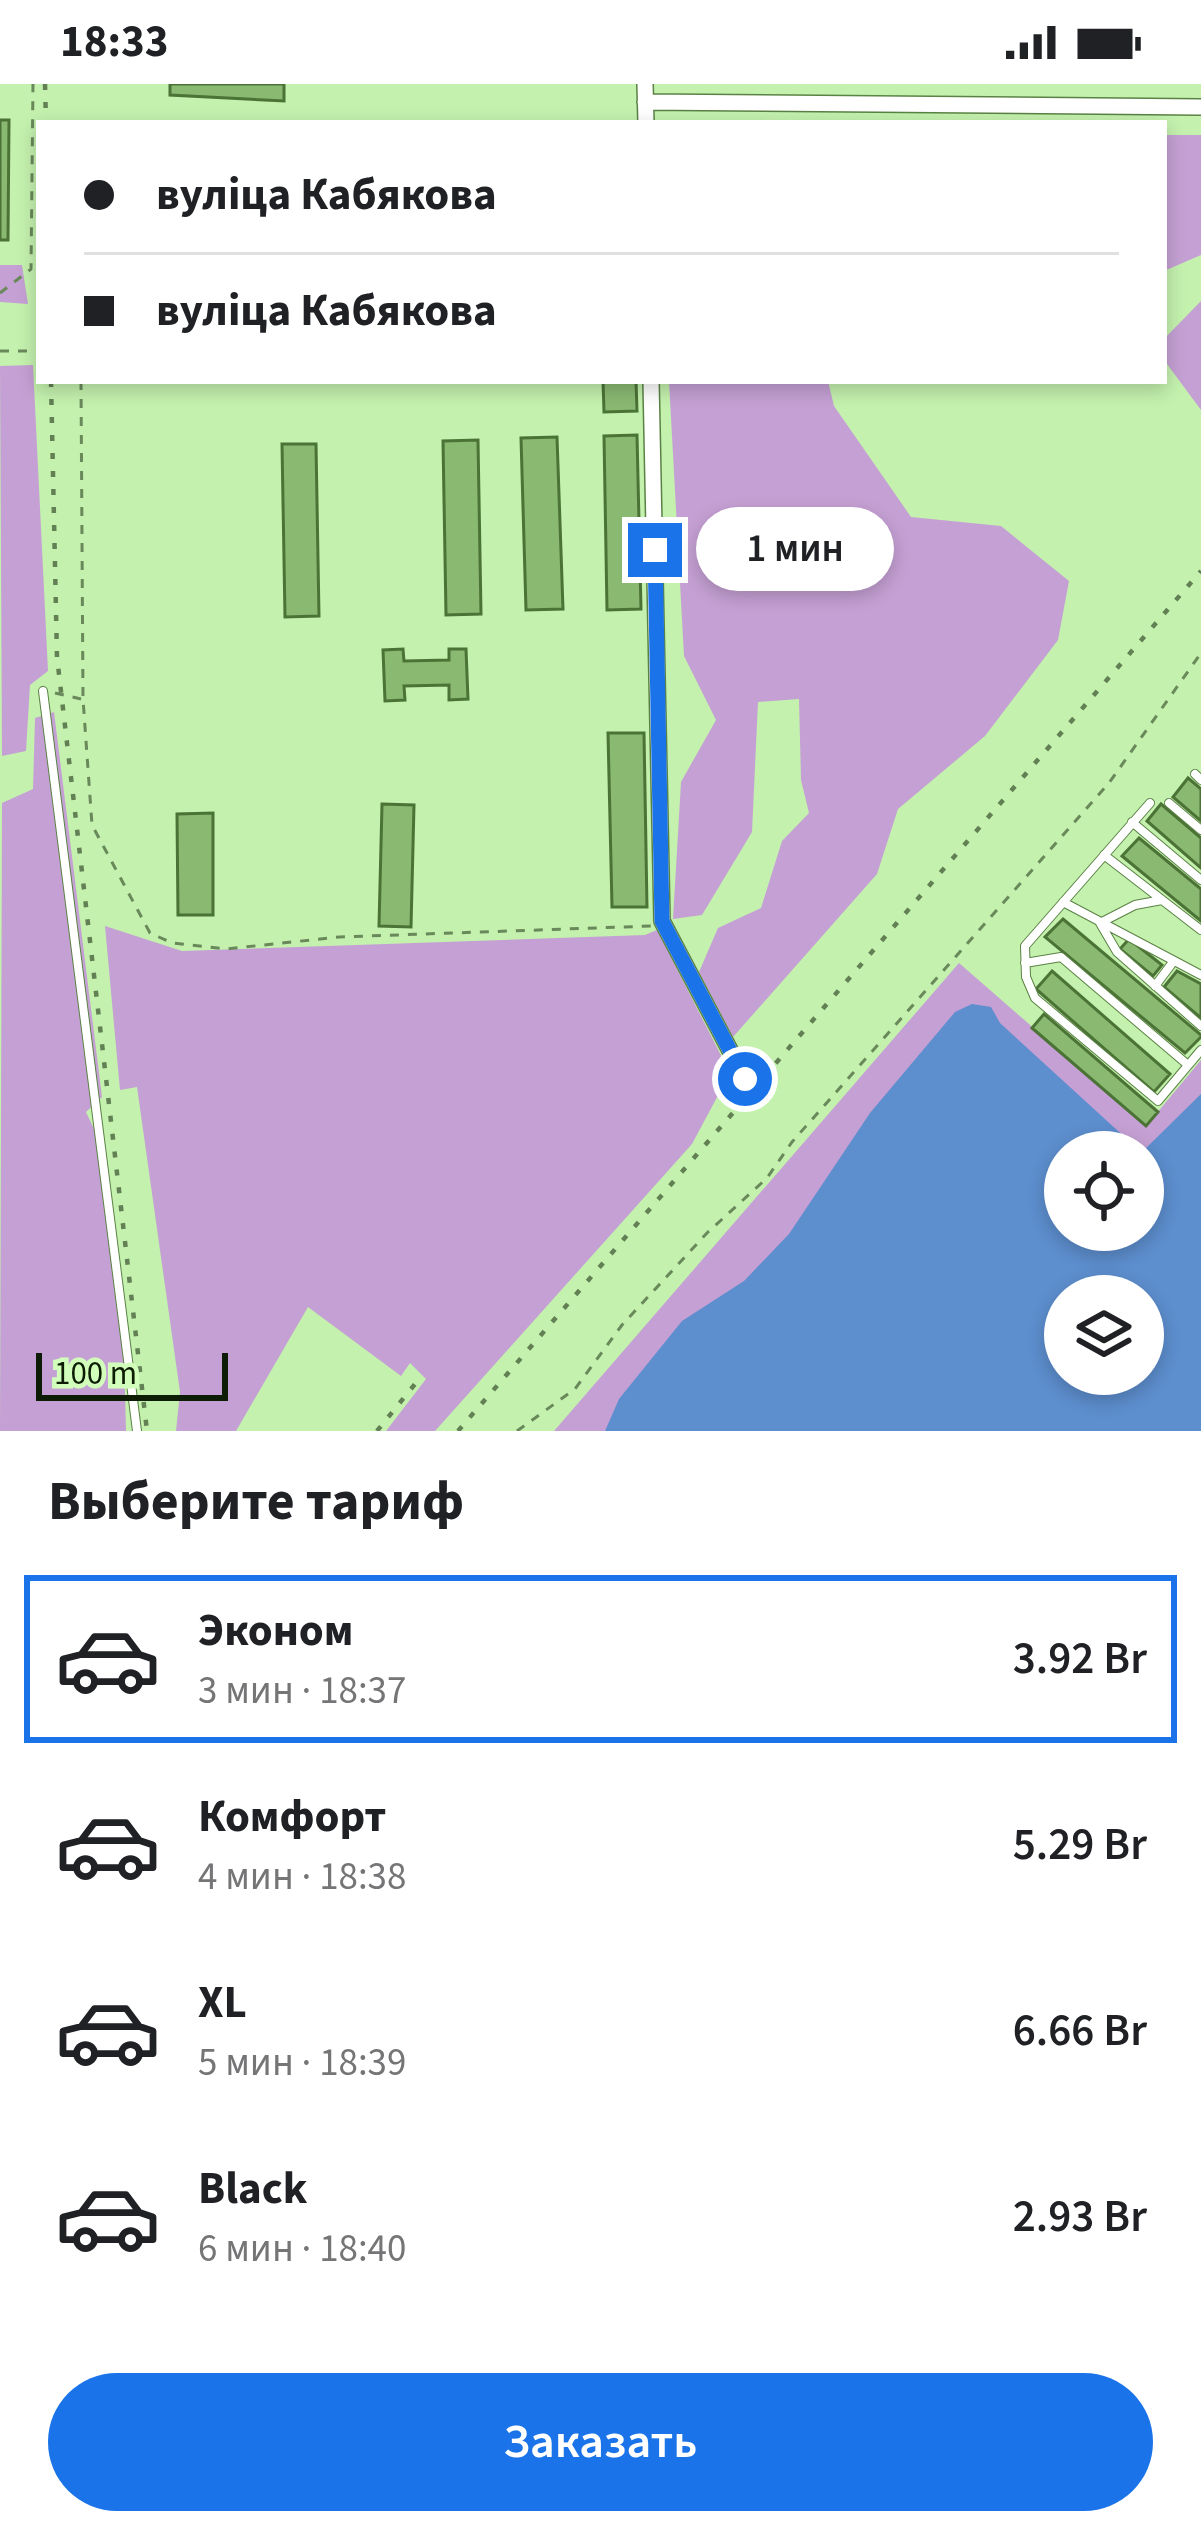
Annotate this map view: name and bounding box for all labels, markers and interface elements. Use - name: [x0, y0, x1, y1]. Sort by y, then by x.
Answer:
- text: 18:33: [60, 10, 169, 74]
- text: вуліца Кабякова: [156, 163, 497, 227]
- text: вуліца Кабякова: [156, 279, 497, 343]
- callout: 1 мин: [697, 508, 895, 592]
- text: 1 мин: [746, 521, 844, 577]
- route end: [628, 523, 682, 577]
- route start: [718, 1052, 772, 1106]
- map controls: [1044, 1131, 1164, 1395]
- button: locate: [1044, 1131, 1164, 1251]
- button: layers: [1044, 1275, 1164, 1395]
- scale bar: [36, 1347, 228, 1400]
- text: 100 m: [54, 1350, 137, 1397]
- text: Выберите тариф: [48, 1464, 464, 1541]
- text: Эконом: [198, 1599, 354, 1663]
- icon: car: [54, 1605, 162, 1713]
- text: 3.92 Br: [1013, 1627, 1147, 1691]
- text: 3 мин · 18:37: [198, 1663, 406, 1719]
- text: Комфорт: [198, 1785, 386, 1849]
- icon: car: [54, 1791, 162, 1899]
- text: 5.29 Br: [1013, 1813, 1147, 1877]
- text: 4 мин · 18:38: [198, 1849, 406, 1905]
- text: XL: [198, 1971, 247, 2035]
- icon: car: [54, 1977, 162, 2085]
- text: 6.66 Br: [1013, 1999, 1147, 2063]
- text: 5 мин · 18:39: [198, 2035, 406, 2091]
- text: Black: [198, 2157, 308, 2221]
- icon: car: [54, 2163, 162, 2271]
- text: 2.93 Br: [1013, 2185, 1147, 2249]
- text: 6 мин · 18:40: [198, 2221, 406, 2277]
- button: Заказать: [48, 2373, 1153, 2511]

